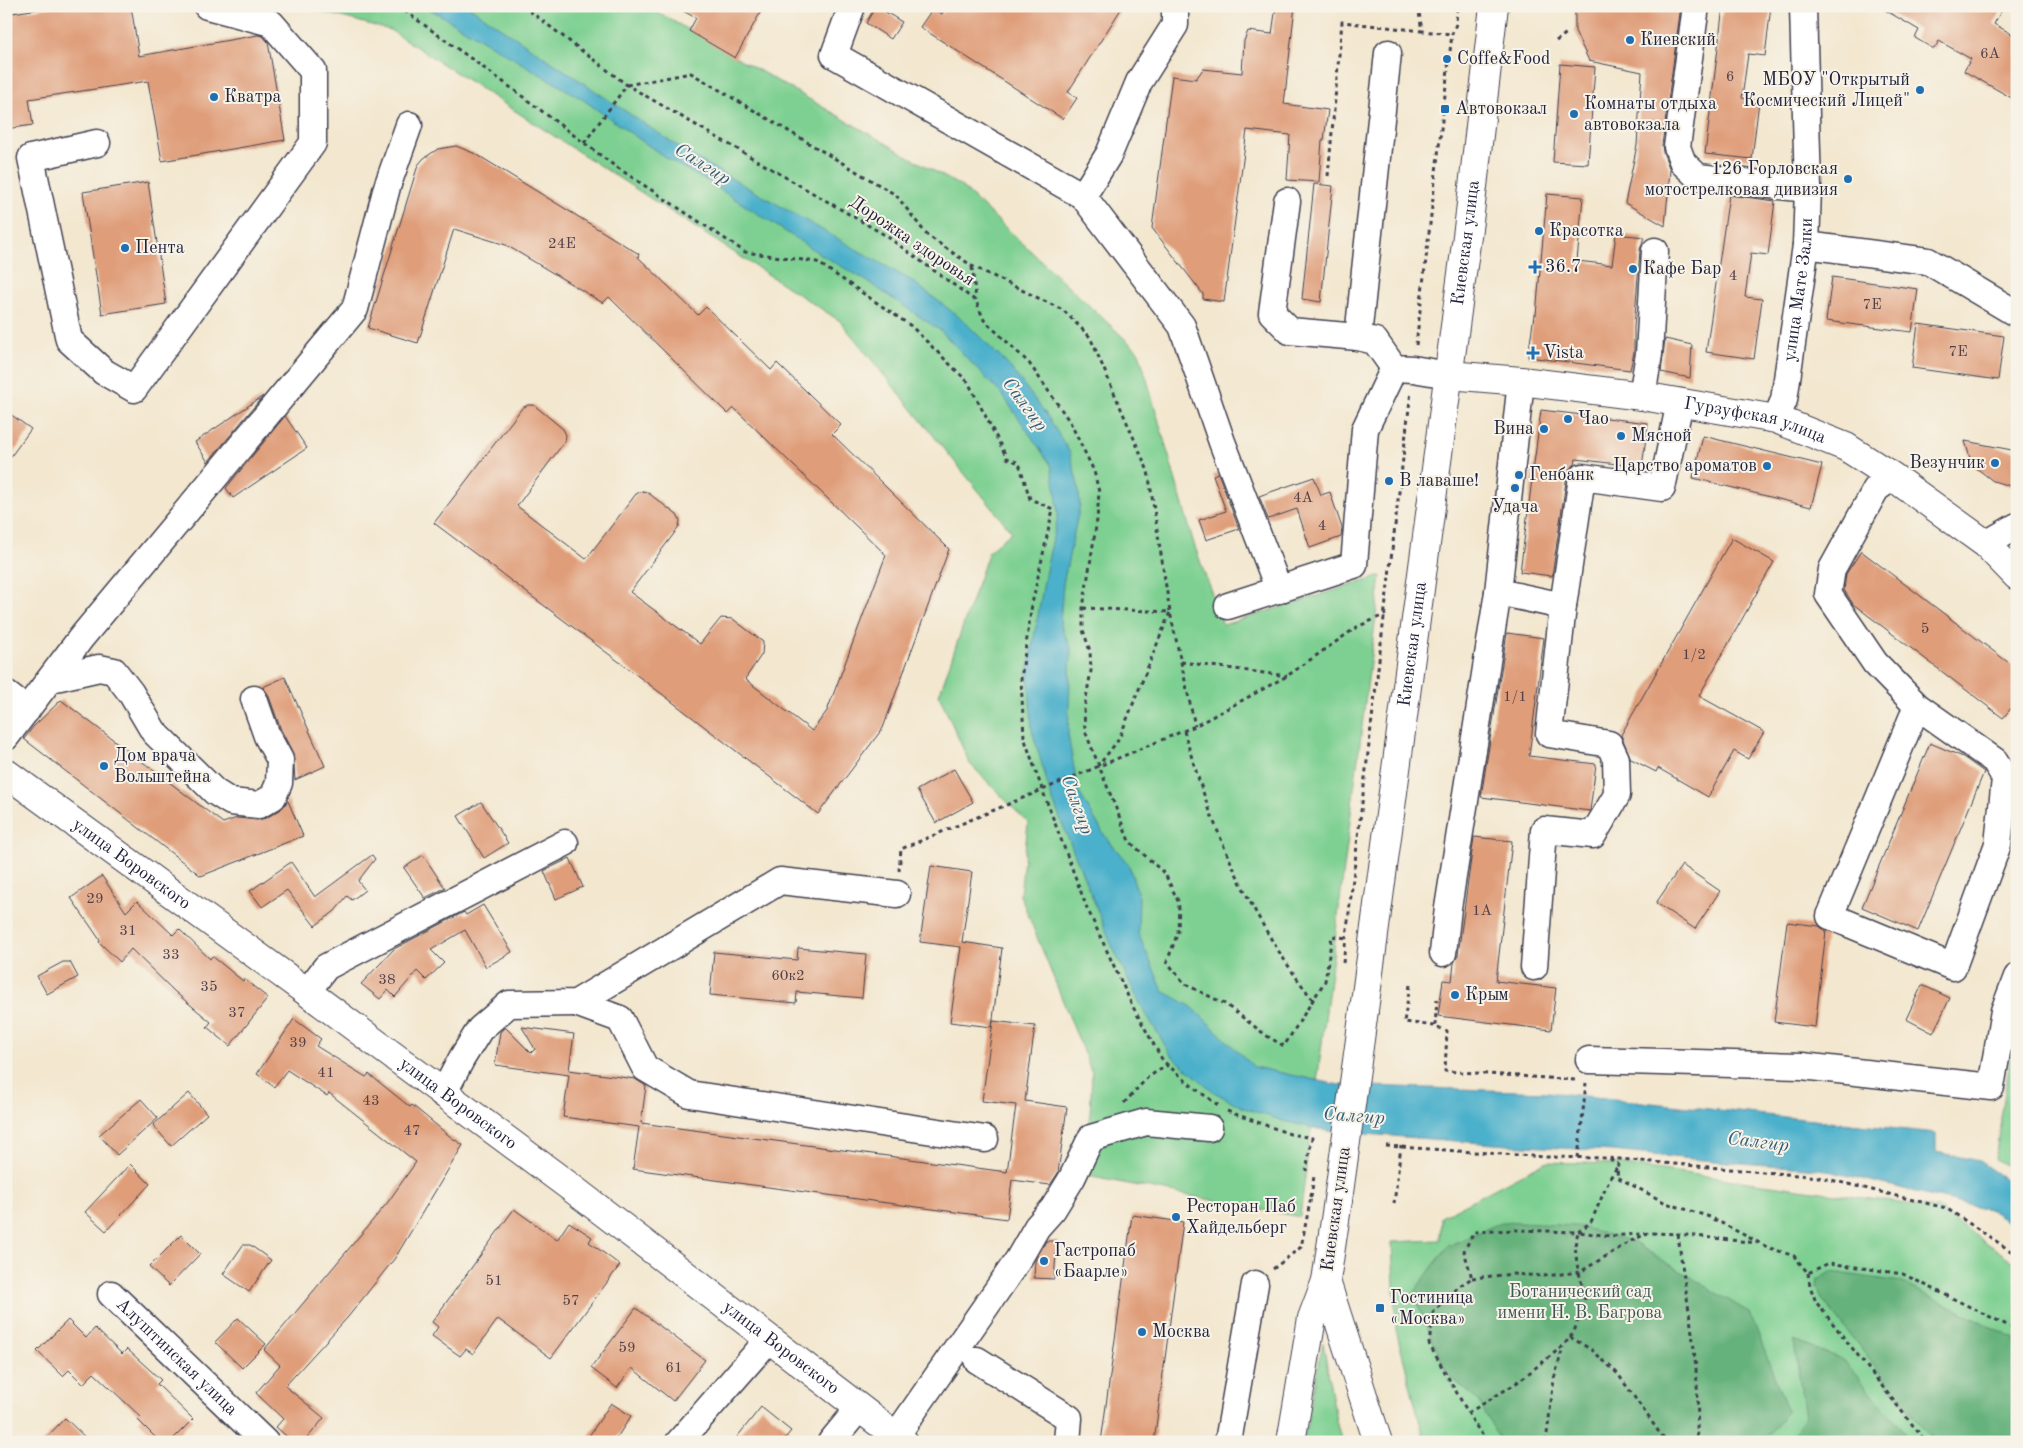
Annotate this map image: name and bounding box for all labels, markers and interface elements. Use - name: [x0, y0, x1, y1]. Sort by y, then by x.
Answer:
- place label: Киевский: [1640, 31, 1716, 49]
- marker: Киевский: [1624, 34, 1636, 46]
- house number: 6А: [1980, 47, 2001, 62]
- place label: Coffe&Food: [1457, 50, 1550, 68]
- marker: Coffe&Food: [1441, 53, 1453, 65]
- house number: 6: [1726, 70, 1734, 85]
- place label: МБОУ "Открытый Космический Лицей": [1743, 71, 1910, 110]
- marker: МБОУ "Открытый Космический Лицей": [1914, 84, 1926, 96]
- place label: Кватра: [224, 88, 281, 106]
- marker: Кватра: [208, 91, 220, 103]
- place label: Комнаты отдыха автовокзала: [1584, 95, 1717, 134]
- place label: Автовокзал: [1455, 100, 1547, 118]
- marker: Автовокзал: [1439, 103, 1451, 115]
- marker: Комнаты отдыха автовокзала: [1568, 108, 1580, 120]
- water label: Салгир: [671, 141, 733, 189]
- place label: 126 Горловская мотострелковая дивизия: [1645, 160, 1838, 199]
- marker: 126 Горловская мотострелковая дивизия: [1842, 173, 1854, 185]
- street label: Киевская улица: [1449, 179, 1483, 306]
- street label: Дорожка здоровья: [846, 193, 978, 289]
- street label: улица Мате Залки: [1781, 217, 1816, 363]
- place label: Красотка: [1549, 222, 1624, 240]
- marker: Красотка: [1533, 225, 1545, 237]
- house number: 24Е: [548, 237, 576, 252]
- place label: Пента: [135, 239, 185, 257]
- marker: Пента: [119, 242, 131, 254]
- place label: 36.7: [1545, 258, 1581, 276]
- place label: Кафе Бар: [1643, 260, 1721, 279]
- marker: 36.7: [1529, 261, 1541, 273]
- marker: Кафе Бар: [1627, 263, 1639, 275]
- house number: 4: [1729, 269, 1737, 284]
- house number: 7Е: [1862, 298, 1882, 313]
- place label: Vista: [1543, 344, 1584, 362]
- house number: 7Е: [1948, 345, 1968, 360]
- marker: Vista: [1527, 347, 1539, 359]
- water label: Салгир: [998, 375, 1050, 435]
- street label: Гурзуфская улица: [1683, 394, 1829, 447]
- place label: Чао: [1578, 410, 1609, 428]
- marker: Чао: [1562, 413, 1574, 425]
- place label: Вина: [1493, 420, 1534, 438]
- marker: Вина: [1538, 423, 1550, 435]
- place label: Мясной: [1631, 427, 1692, 445]
- marker: Мясной: [1615, 430, 1627, 442]
- place label: Везунчик: [1909, 454, 1985, 472]
- place label: Царство ароматов: [1613, 457, 1757, 475]
- marker: Везунчик: [1989, 457, 2001, 469]
- marker: Царство ароматов: [1761, 460, 1773, 472]
- place label: Генбанк: [1529, 466, 1594, 484]
- marker: Генбанк: [1513, 469, 1525, 481]
- place label: В лаваше!: [1399, 472, 1479, 490]
- marker: В лаваше!: [1383, 475, 1395, 487]
- marker: Удача: [1509, 482, 1521, 494]
- house number: 4А: [1293, 491, 1314, 506]
- place label: Удача: [1491, 498, 1539, 516]
- house number: 4: [1318, 519, 1326, 534]
- street label: Киевская улица: [1395, 580, 1430, 708]
- house number: 5: [1921, 622, 1929, 637]
- house number: 1/2: [1682, 648, 1706, 663]
- house number: 1/1: [1503, 690, 1527, 705]
- place label: Дом врача Вольштейна: [114, 747, 211, 786]
- marker: Дом врача Вольштейна: [98, 760, 110, 772]
- water label: Салгир: [1056, 773, 1096, 837]
- street label: улица Воровского: [69, 815, 194, 913]
- house number: 29: [86, 892, 104, 907]
- house number: 1А: [1472, 904, 1493, 919]
- house number: 31: [119, 924, 137, 939]
- house number: 33: [162, 948, 180, 963]
- house number: 60к2: [771, 969, 805, 984]
- house number: 38: [378, 973, 396, 988]
- house number: 35: [200, 980, 218, 995]
- place label: Крым: [1465, 986, 1509, 1004]
- marker: Крым: [1449, 989, 1461, 1001]
- house number: 37: [228, 1006, 246, 1021]
- house number: 39: [289, 1036, 307, 1051]
- street label: улица Воровского: [396, 1055, 520, 1153]
- house number: 41: [317, 1066, 335, 1081]
- house number: 43: [362, 1094, 380, 1109]
- water label: Салгир: [1322, 1105, 1386, 1129]
- house number: 47: [403, 1124, 421, 1139]
- water label: Салгир: [1726, 1130, 1790, 1156]
- street label: Киевская улица: [1318, 1145, 1354, 1273]
- place label: Ресторан Паб Хайдельберг: [1186, 1198, 1296, 1237]
- marker: Ресторан Паб Хайдельберг: [1170, 1211, 1182, 1223]
- place label: Гастропаб «Баарле»: [1054, 1242, 1136, 1281]
- marker: Гастропаб «Баарле»: [1038, 1255, 1050, 1267]
- house number: 51: [485, 1274, 503, 1289]
- park label: Ботанический сад имени Н. В. Багрова: [1498, 1283, 1663, 1322]
- place label: Гостиница «Москва»: [1390, 1289, 1474, 1328]
- house number: 57: [562, 1294, 580, 1309]
- street label: Алуштинская улица: [113, 1295, 241, 1419]
- street label: улица Воровского: [719, 1298, 843, 1398]
- marker: Гостиница «Москва»: [1374, 1302, 1386, 1314]
- place label: Москва: [1152, 1323, 1211, 1341]
- marker: Москва: [1136, 1326, 1148, 1338]
- house number: 59: [618, 1341, 636, 1356]
- house number: 61: [665, 1361, 683, 1376]

